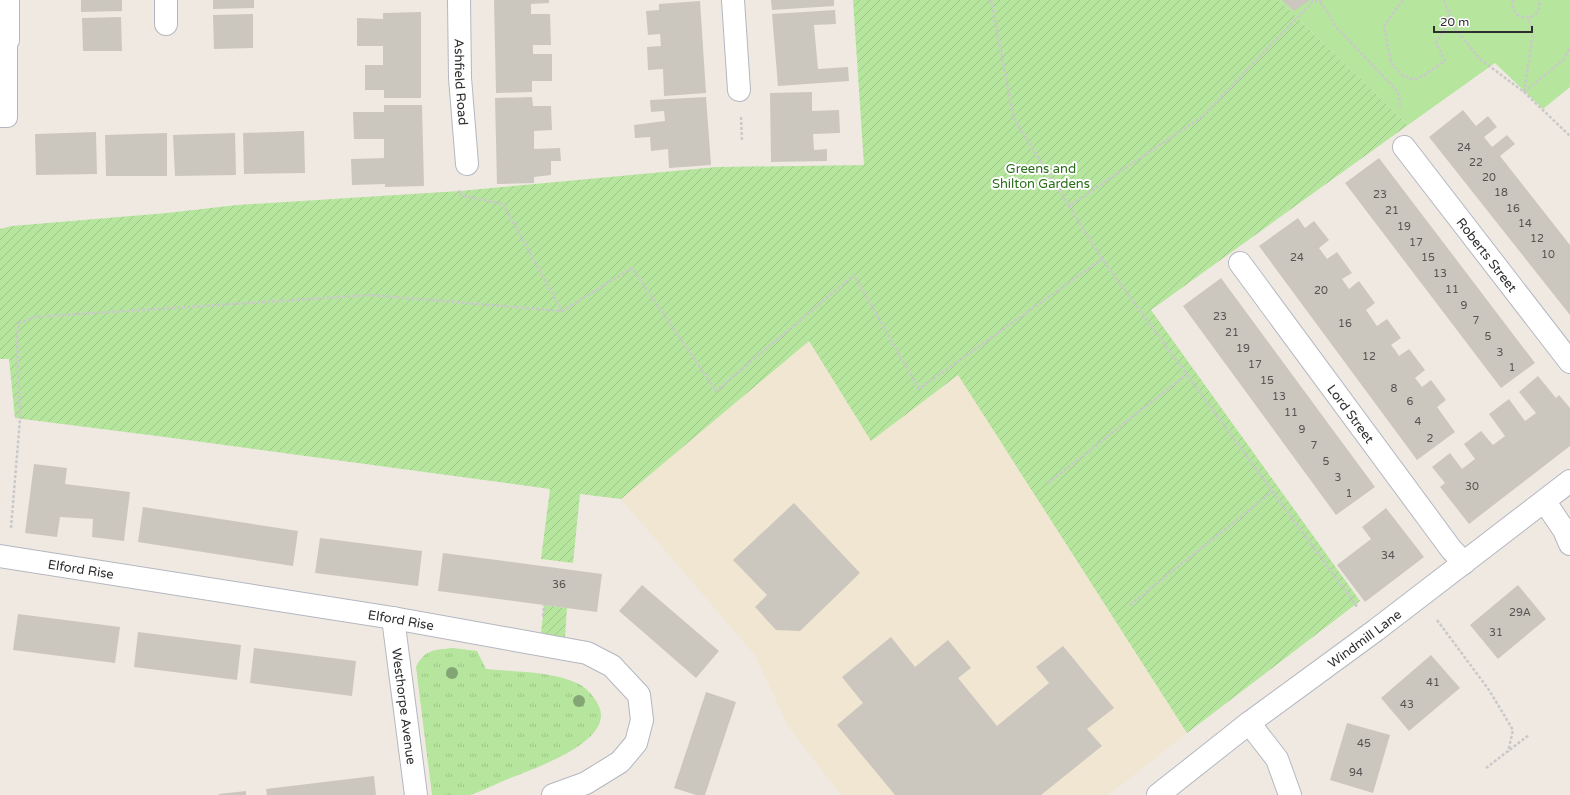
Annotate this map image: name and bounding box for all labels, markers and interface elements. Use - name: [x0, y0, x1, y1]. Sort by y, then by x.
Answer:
- scale bar: [1434, 8, 1532, 34]
- text: 20 m: [1440, 15, 1469, 29]
- street label: Ashfield Road: [450, 38, 471, 126]
- house number: 24: [1457, 141, 1471, 154]
- house number: 22: [1469, 156, 1483, 169]
- park label: Greens and Shilton Gardens: [992, 161, 1090, 192]
- house number: 20: [1482, 171, 1496, 184]
- house number: 18: [1494, 186, 1508, 199]
- house number: 23: [1373, 188, 1387, 201]
- house number: 16: [1506, 202, 1520, 215]
- house number: 21: [1385, 204, 1399, 217]
- street label: Roberts Street: [1453, 215, 1520, 296]
- house number: 14: [1518, 217, 1532, 230]
- house number: 19: [1397, 220, 1411, 233]
- house number: 12: [1530, 232, 1544, 245]
- house number: 17: [1409, 236, 1423, 249]
- house number: 10: [1541, 248, 1555, 261]
- house number: 24: [1290, 251, 1304, 264]
- house number: 15: [1421, 251, 1435, 264]
- house number: 13: [1433, 267, 1447, 280]
- house number: 11: [1445, 283, 1459, 296]
- house number: 20: [1314, 284, 1328, 297]
- house number: 9: [1461, 299, 1468, 312]
- house number: 23: [1213, 310, 1227, 323]
- house number: 7: [1473, 314, 1480, 327]
- house number: 16: [1338, 317, 1352, 330]
- house number: 21: [1225, 326, 1239, 339]
- house number: 5: [1485, 330, 1492, 343]
- house number: 19: [1236, 342, 1250, 355]
- house number: 3: [1497, 346, 1504, 359]
- house number: 12: [1362, 350, 1376, 363]
- house number: 17: [1248, 358, 1262, 371]
- house number: 1: [1509, 361, 1515, 374]
- house number: 15: [1260, 374, 1274, 387]
- street label: Lord Street: [1323, 382, 1377, 447]
- house number: 8: [1391, 382, 1398, 395]
- house number: 13: [1272, 390, 1286, 403]
- house number: 6: [1407, 395, 1414, 408]
- house number: 11: [1284, 406, 1298, 419]
- house number: 4: [1415, 415, 1422, 428]
- house number: 9: [1299, 423, 1306, 436]
- house number: 2: [1427, 432, 1434, 445]
- house number: 7: [1311, 439, 1318, 452]
- house number: 5: [1323, 455, 1330, 468]
- house number: 3: [1335, 471, 1342, 484]
- house number: 30: [1465, 480, 1479, 493]
- house number: 1: [1346, 487, 1352, 500]
- house number: 34: [1381, 549, 1395, 562]
- street label: Elford Rise: [47, 557, 115, 583]
- house number: 36: [552, 578, 566, 591]
- house number: 29A: [1509, 606, 1531, 619]
- street label: Elford Rise: [367, 607, 435, 634]
- street label: Windmill Lane: [1325, 607, 1405, 672]
- house number: 31: [1489, 626, 1503, 639]
- street label: Westhorpe Avenue: [388, 647, 419, 766]
- house number: 41: [1426, 676, 1440, 689]
- house number: 43: [1400, 698, 1414, 711]
- house number: 45: [1357, 737, 1371, 750]
- house number: 94: [1349, 766, 1363, 779]

